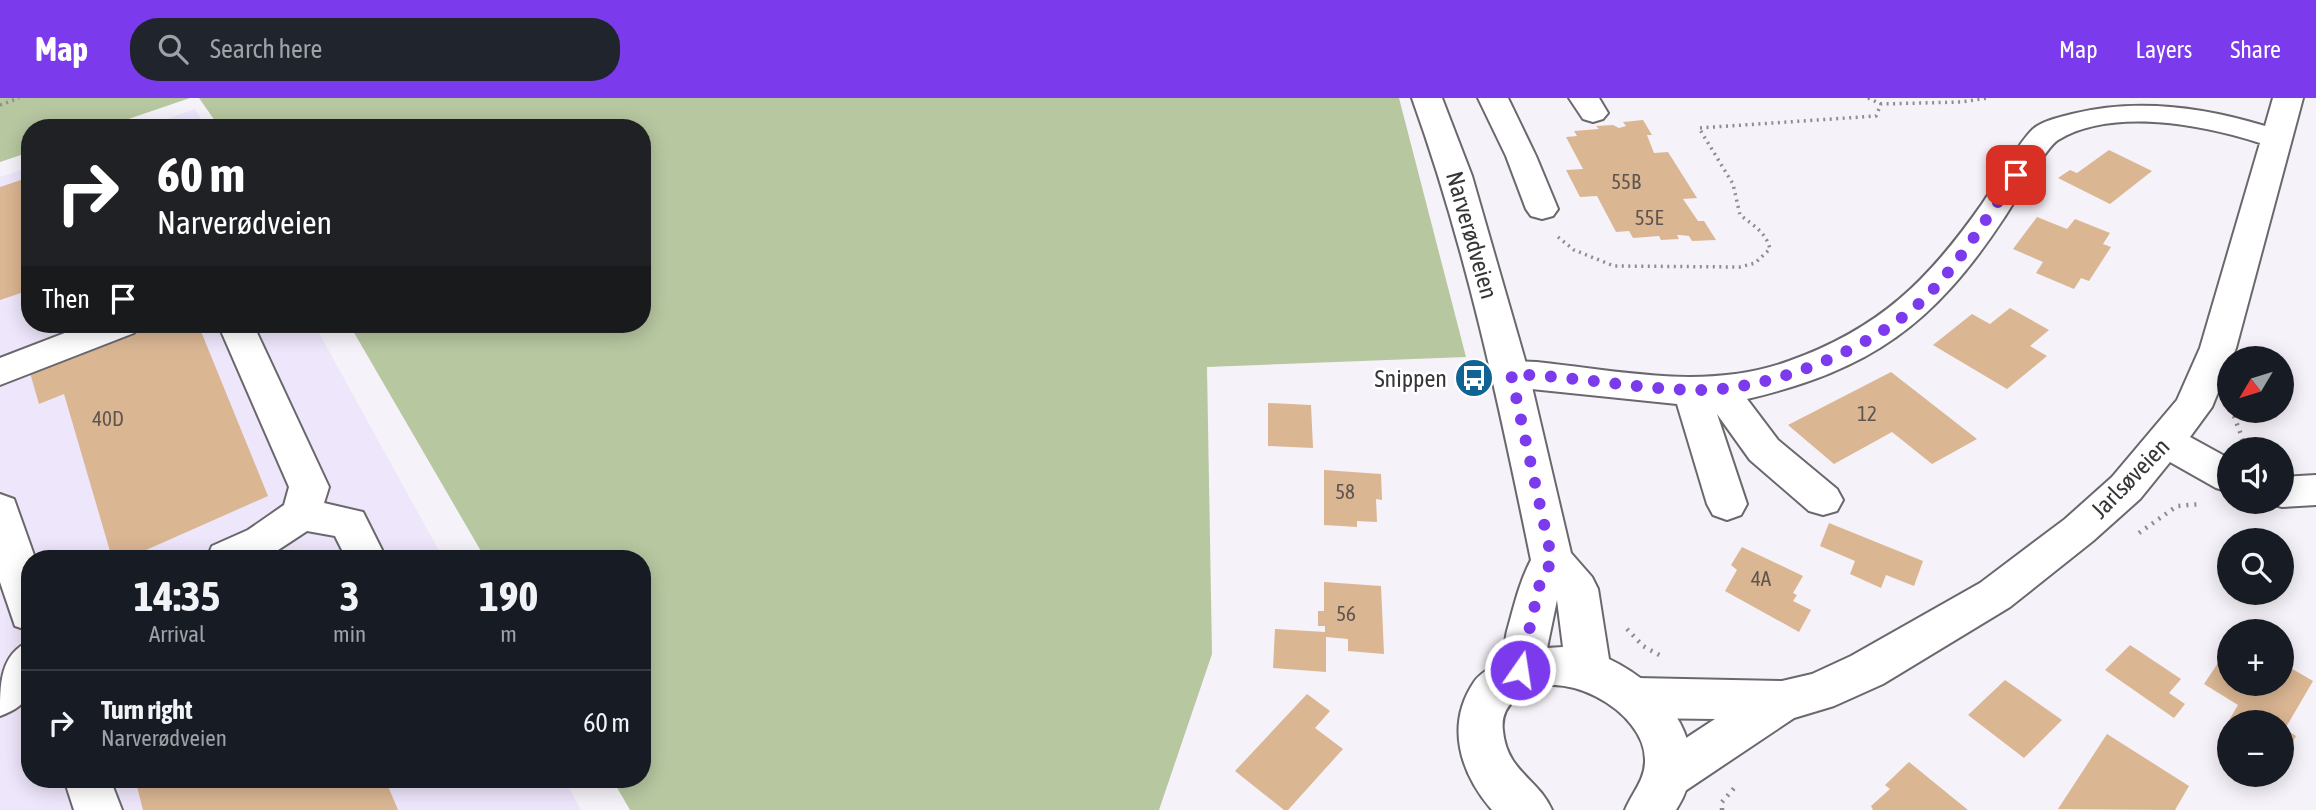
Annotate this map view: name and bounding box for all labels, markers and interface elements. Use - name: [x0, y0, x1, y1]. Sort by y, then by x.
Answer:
- search box: [130, 18, 620, 81]
- text: Map: [35, 30, 88, 68]
- icon: search: [154, 30, 192, 68]
- text: Search here: [210, 34, 322, 64]
- text: Map: [2059, 36, 2098, 63]
- text: Layers: [2136, 36, 2192, 63]
- text: Share: [2230, 36, 2281, 63]
- pin: [1986, 145, 2046, 205]
- text: 60 m: [157, 146, 245, 202]
- icon: right: [42, 147, 133, 238]
- icon: arrive: [1997, 156, 2035, 194]
- street label: Narverødveien: [1441, 168, 1503, 302]
- house number: 55B: [1611, 169, 1641, 193]
- text: Narverødveien: [157, 204, 332, 241]
- house number: 55E: [1635, 205, 1663, 229]
- icon: arrive: [104, 280, 142, 318]
- text: Then: [42, 284, 90, 314]
- north arrow: [2217, 346, 2294, 424]
- map controls: [2217, 346, 2294, 787]
- bus stop icon: Snippen: [1453, 357, 1495, 399]
- place label: Snippen: [1374, 365, 1447, 392]
- house number: 12: [1857, 401, 1877, 425]
- house number: 40D: [92, 406, 124, 430]
- street label: Jarlsøveien: [2085, 433, 2175, 523]
- button: sound: [2217, 437, 2294, 514]
- house number: 58: [1335, 479, 1355, 503]
- button: search: [2217, 528, 2294, 605]
- house number: 4A: [1751, 566, 1772, 590]
- text: 14:35: [134, 572, 220, 620]
- text: 3: [340, 572, 359, 620]
- text: 190: [479, 572, 538, 620]
- house number: 56: [1336, 601, 1356, 625]
- button: +: [2217, 619, 2294, 696]
- text: Arrival: [149, 621, 205, 647]
- text: min: [333, 621, 366, 647]
- text: m: [500, 621, 517, 647]
- position arrow: [1483, 633, 1557, 707]
- text: Turn right: [101, 695, 192, 725]
- icon: right: [42, 704, 80, 742]
- text: 60 m: [583, 708, 630, 738]
- button: −: [2217, 710, 2294, 787]
- text: Narverødveien: [101, 725, 227, 751]

